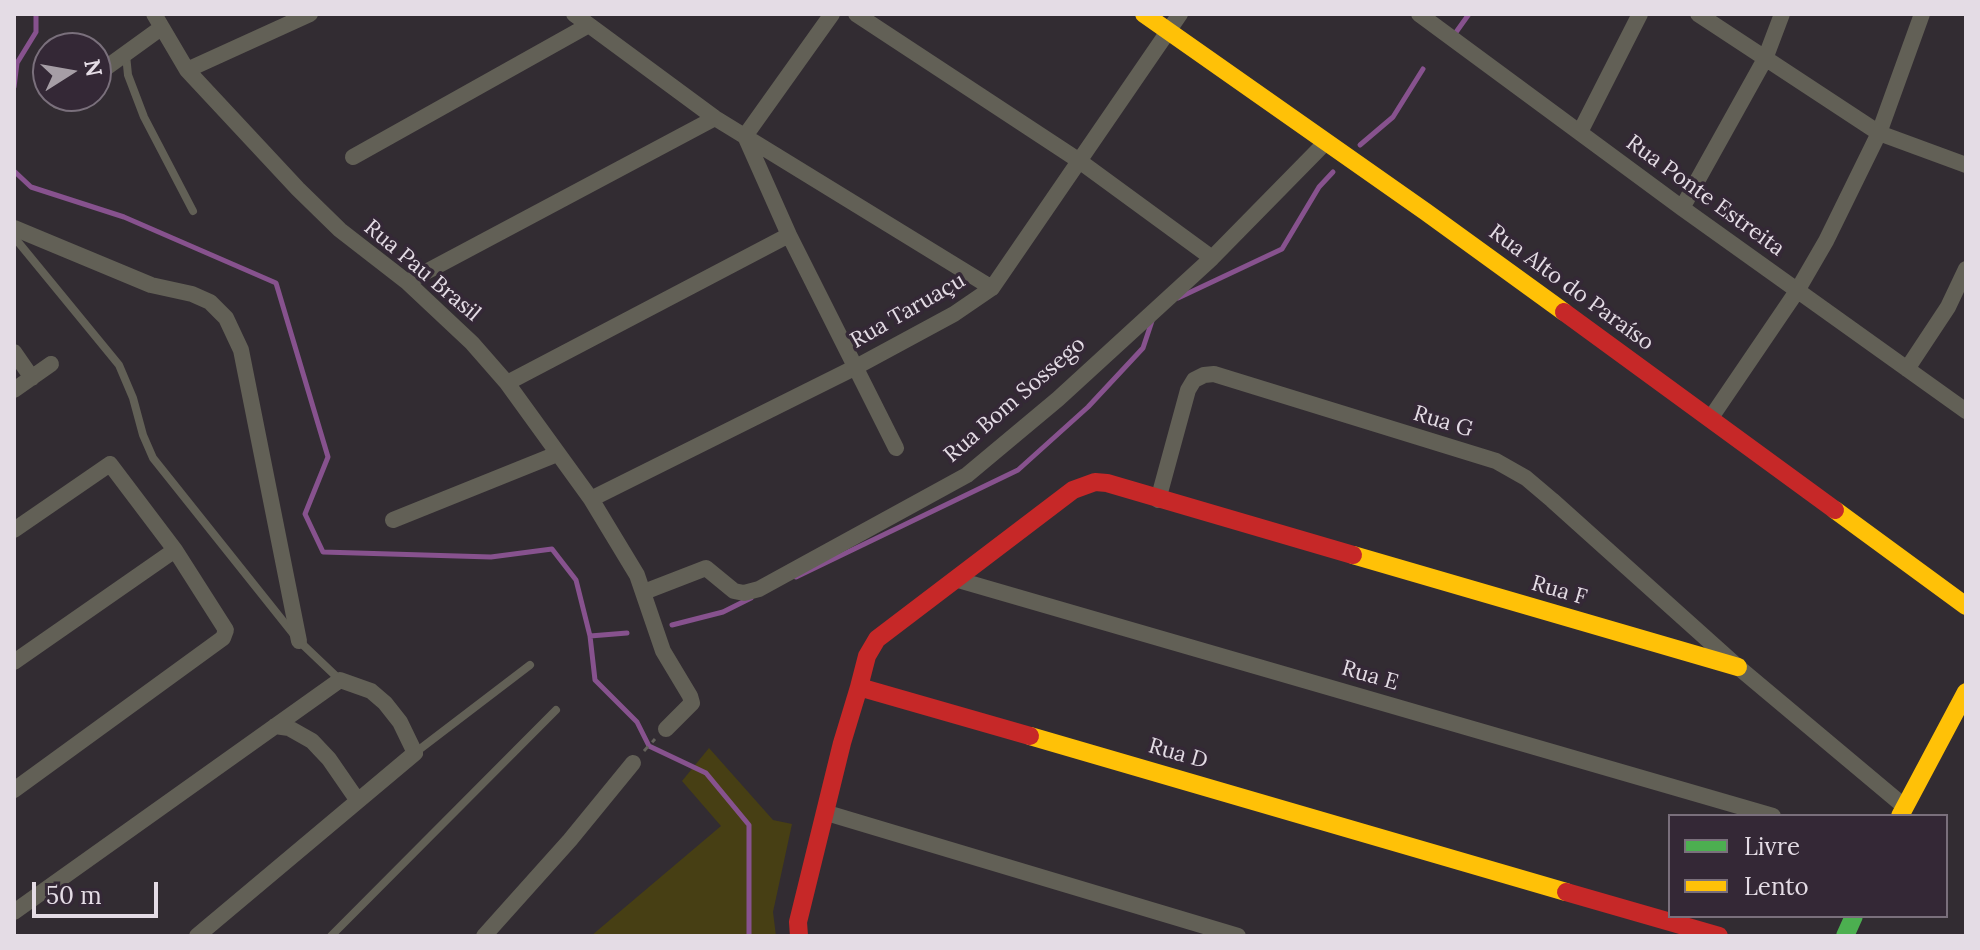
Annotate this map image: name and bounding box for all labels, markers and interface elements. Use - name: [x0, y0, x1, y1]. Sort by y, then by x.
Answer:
- north arrow: [32, 32, 112, 112]
- text: N: [78, 57, 109, 79]
- street label: Rua Ponte Estreita: [1621, 130, 1789, 262]
- street label: Rua Pau Brasil: [358, 215, 486, 327]
- street label: Rua Alto do Paraíso: [1483, 219, 1659, 357]
- street label: Rua Taruaçu: [846, 268, 970, 354]
- street label: Rua Bom Sossego: [939, 331, 1091, 469]
- street label: Rua G: [1410, 400, 1476, 444]
- street label: Rua F: [1528, 571, 1590, 611]
- street label: Rua E: [1339, 655, 1401, 697]
- street label: Rua D: [1145, 733, 1211, 775]
- legend: [1668, 814, 1948, 918]
- text: Livre: [1744, 831, 1800, 862]
- scale bar: [36, 866, 162, 916]
- text: Lento: [1744, 871, 1809, 902]
- text: 50 m: [46, 880, 102, 911]

